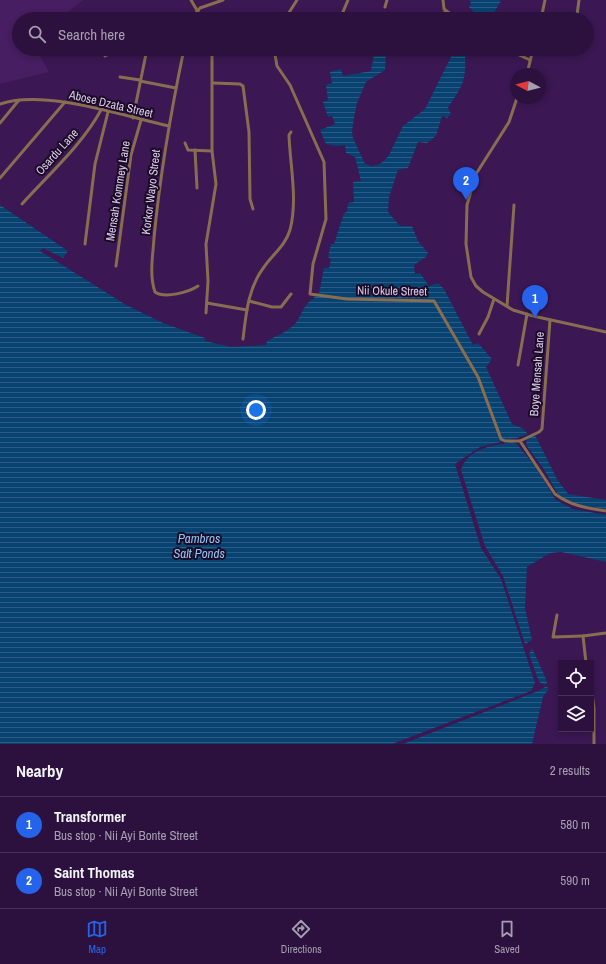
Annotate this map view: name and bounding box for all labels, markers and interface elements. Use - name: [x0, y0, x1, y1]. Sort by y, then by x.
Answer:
- search box: [12, 12, 594, 56]
- icon: search: [26, 23, 48, 45]
- text: Search here: [58, 24, 125, 45]
- north arrow: [510, 68, 546, 104]
- street label: Abose Dzata Street: [67, 86, 155, 121]
- street label: Osardu Lane: [32, 126, 82, 178]
- street label: Mensah Kommey Lane: [102, 140, 134, 242]
- street label: Korkor Wayo Street: [138, 148, 164, 235]
- pin: 2: [453, 167, 479, 200]
- street label: Nii Okule Street: [357, 282, 427, 300]
- pin: 1: [522, 285, 548, 318]
- street label: Boye Mensah Lane: [526, 331, 548, 417]
- your location: [246, 400, 266, 420]
- water label: Pambros Salt Ponds: [173, 530, 225, 562]
- map controls: [558, 660, 594, 732]
- button: locate: [558, 660, 594, 696]
- button: layers: [558, 696, 594, 732]
- text: Nearby: [16, 759, 63, 782]
- text: 2 results: [550, 762, 590, 779]
- text: Transformer: [54, 806, 126, 827]
- text: 1: [26, 816, 32, 833]
- text: 580 m: [560, 816, 590, 833]
- text: Bus stop · Nii Ayi Bonte Street: [54, 827, 198, 844]
- text: Saint Thomas: [54, 862, 135, 883]
- text: 2: [26, 872, 32, 889]
- text: 590 m: [560, 872, 590, 889]
- text: Bus stop · Nii Ayi Bonte Street: [54, 883, 198, 900]
- tab: Map: [86, 918, 108, 956]
- tab: Directions: [281, 918, 322, 956]
- tab: Saved: [494, 918, 520, 956]

